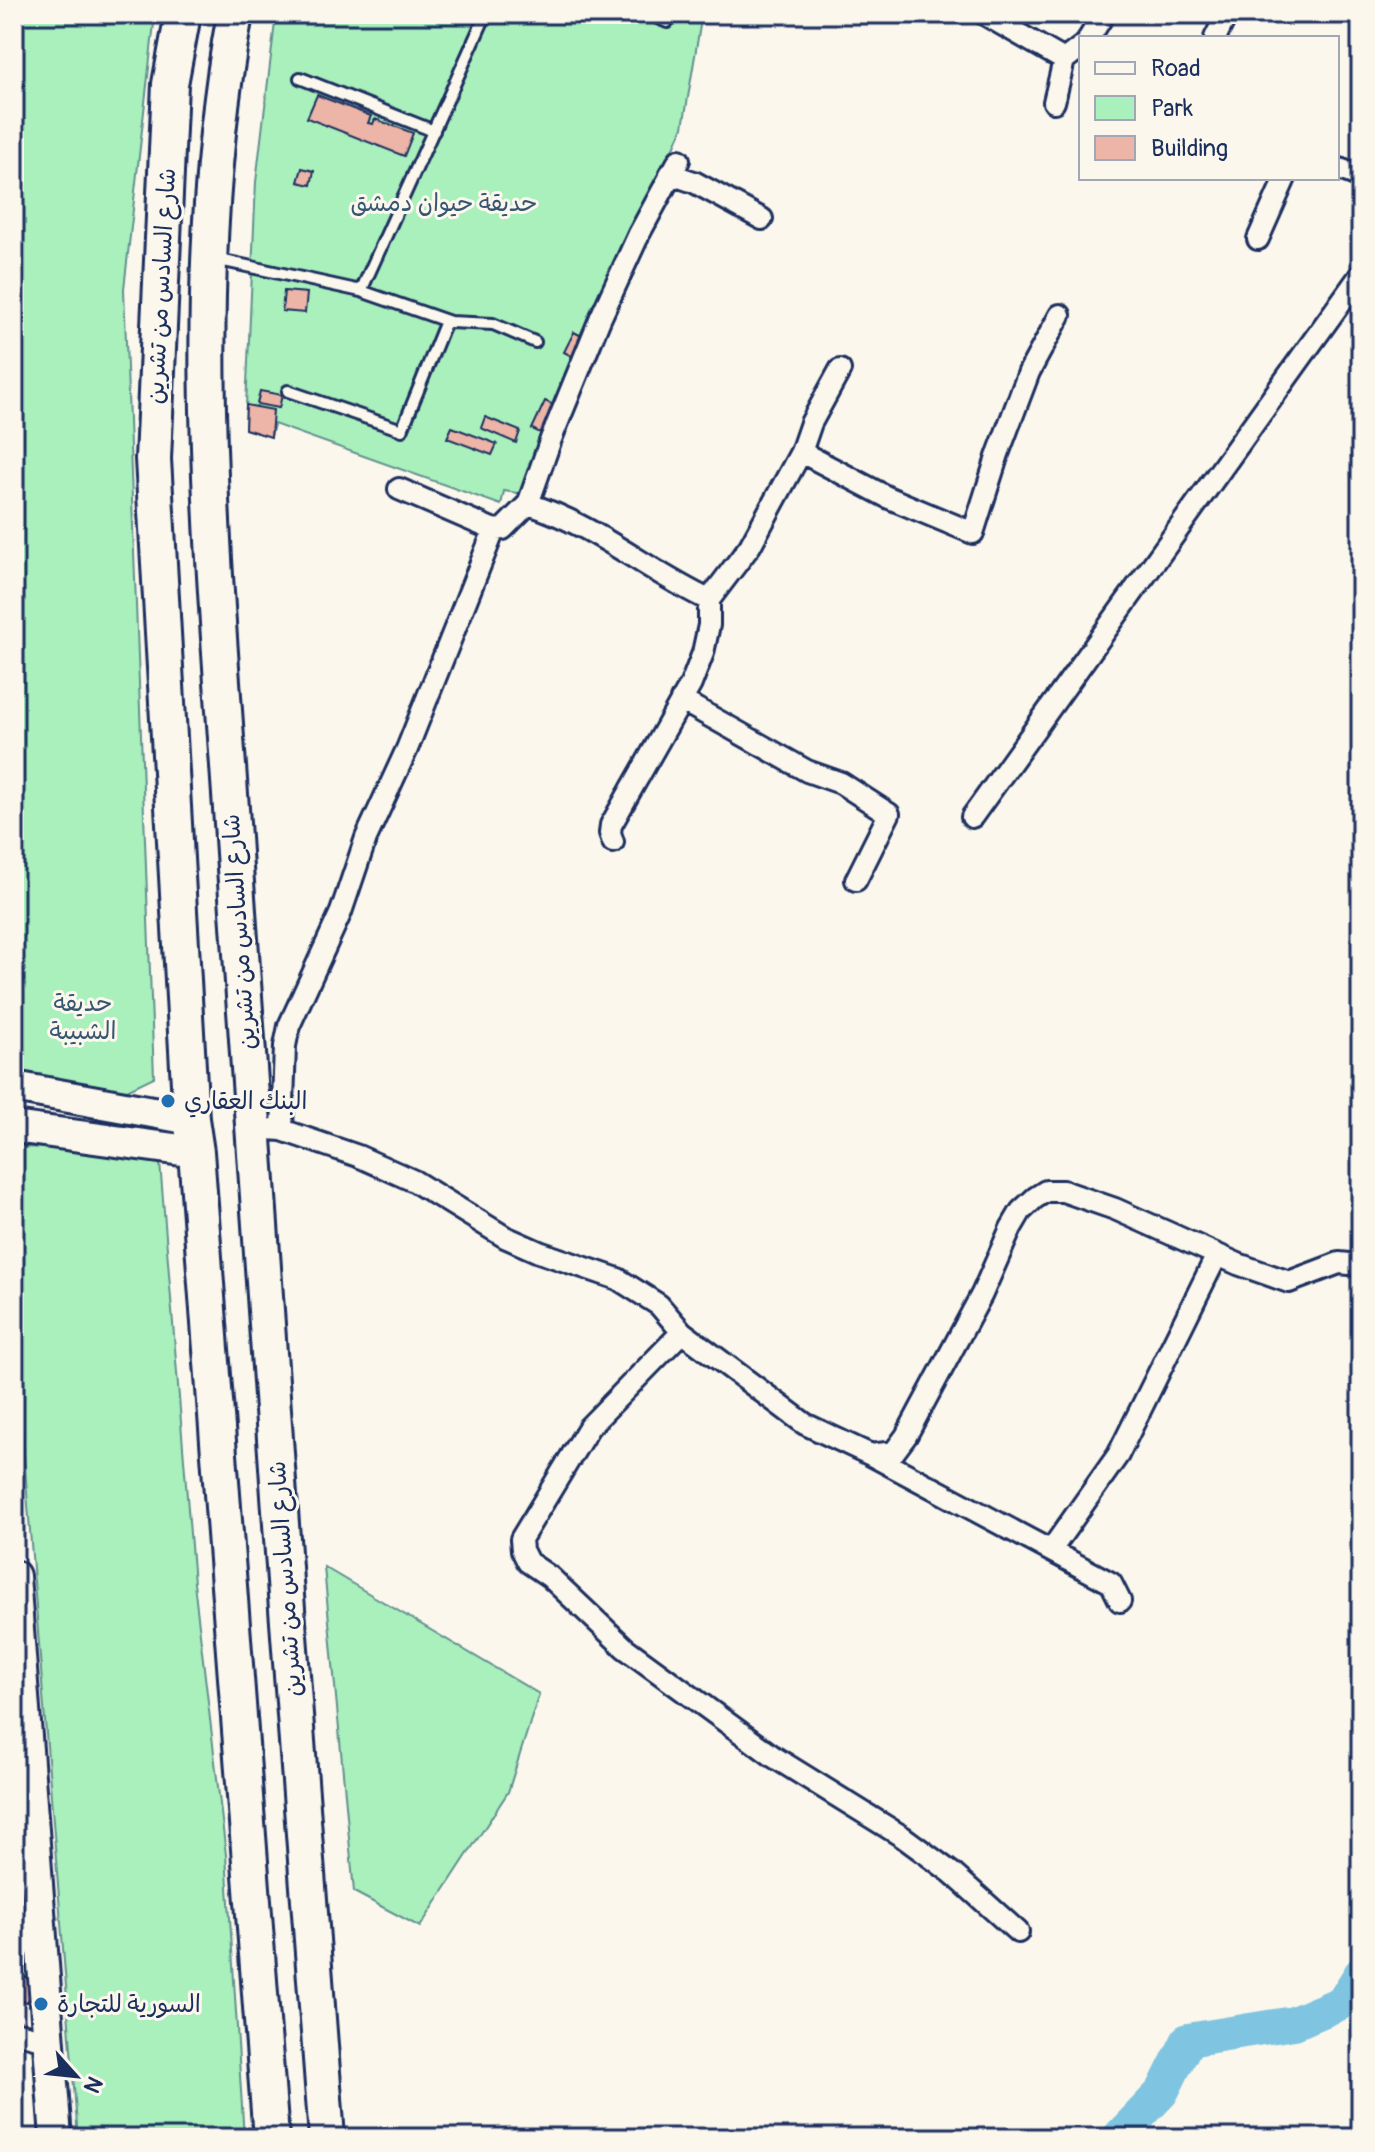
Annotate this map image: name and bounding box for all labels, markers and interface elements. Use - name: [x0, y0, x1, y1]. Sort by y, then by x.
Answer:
- legend: [1079, 36, 1339, 180]
- text: Road: [1151, 54, 1201, 83]
- text: Park: [1151, 94, 1193, 123]
- text: Building: [1151, 134, 1228, 163]
- street label: شارع السادس من تشرين: [141, 167, 184, 405]
- park label: حديقة حيوان دمشق: [350, 189, 538, 218]
- street label: شارع السادس من تشرين: [217, 813, 264, 1051]
- park label: حديقة الشبيبة: [50, 989, 116, 1046]
- place label: البنك العقاري: [184, 1087, 307, 1118]
- marker: البنك العقاري: [159, 1092, 177, 1110]
- street label: شارع السادس من تشرين: [263, 1460, 310, 1698]
- place label: السورية للتجارة: [57, 1990, 201, 2019]
- marker: السورية للتجارة: [32, 1995, 50, 2013]
- north arrow: [36, 2036, 116, 2116]
- text: N: [77, 2072, 109, 2098]

